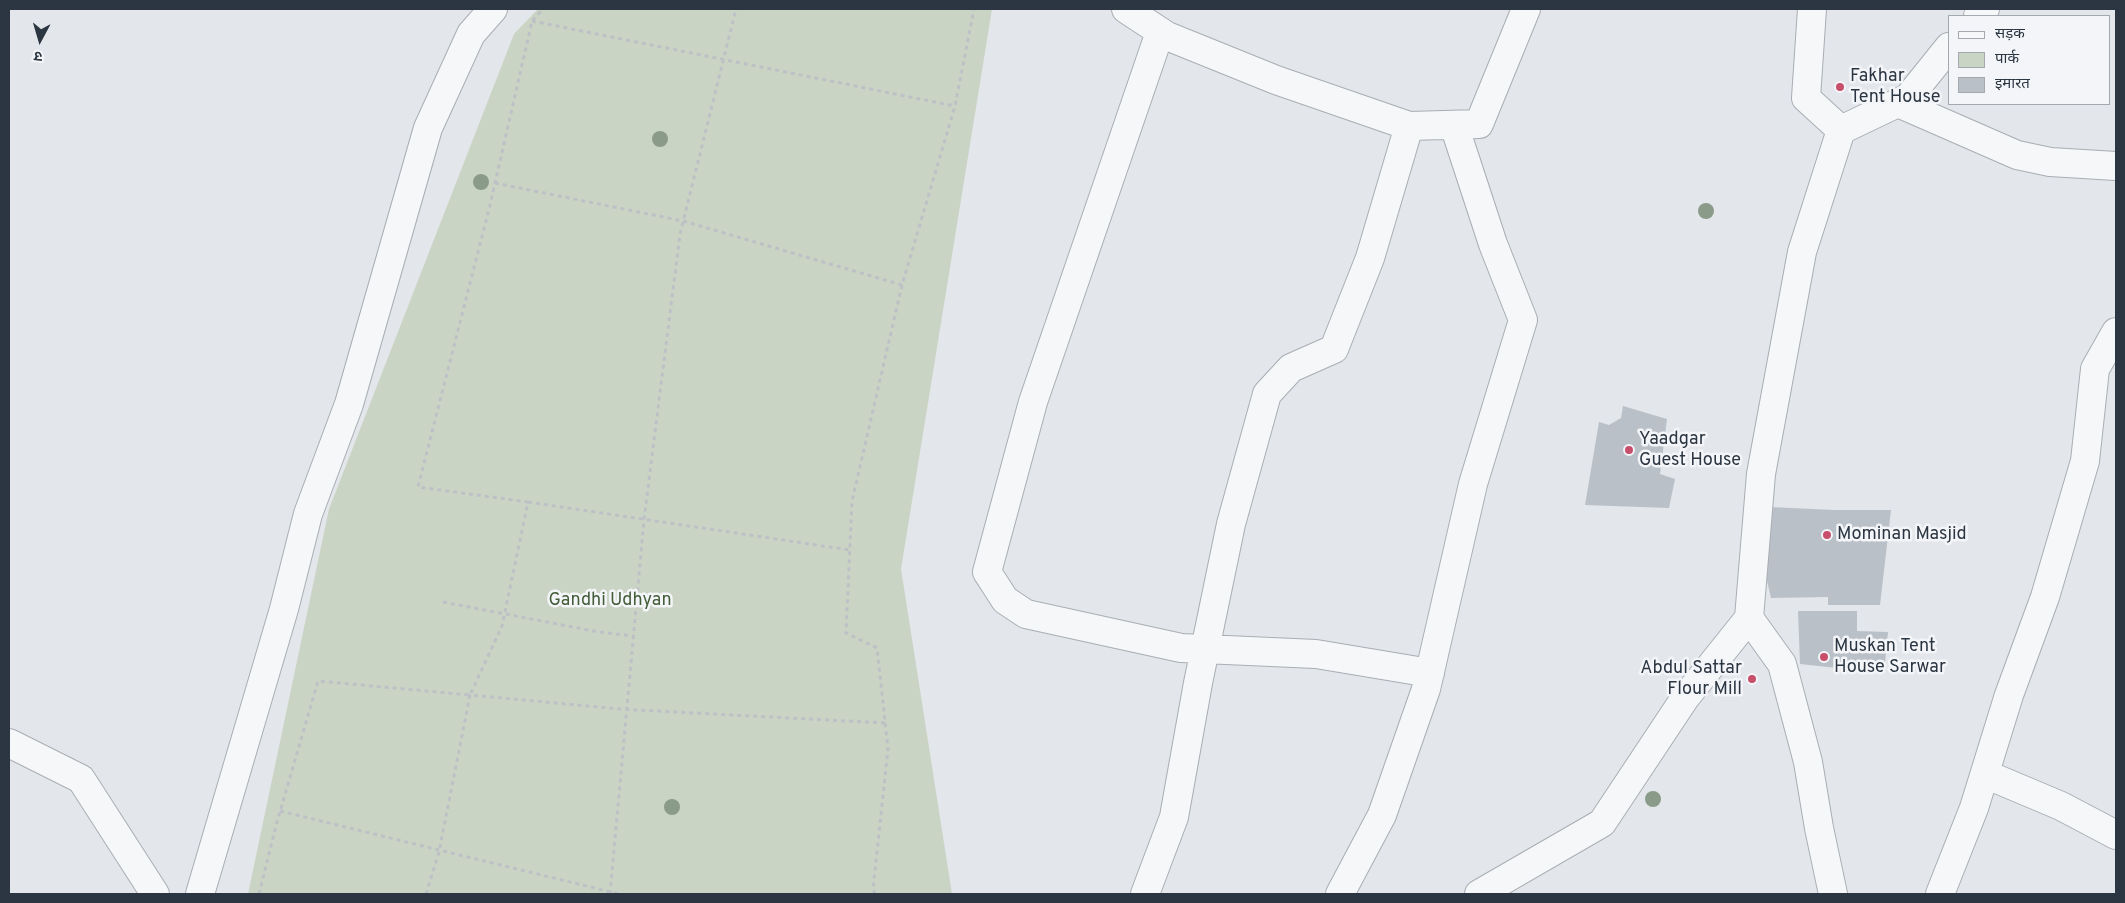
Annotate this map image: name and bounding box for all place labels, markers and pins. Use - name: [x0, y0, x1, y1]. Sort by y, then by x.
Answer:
- place label: Fakhar Tent House: [1850, 66, 1940, 108]
- marker: Fakhar Tent House: [1834, 81, 1846, 93]
- place label: Yaadgar Guest House: [1639, 429, 1741, 472]
- marker: Yaadgar Guest House: [1623, 444, 1635, 456]
- place label: Mominan Masjid: [1837, 524, 1967, 546]
- marker: Mominan Masjid: [1821, 529, 1833, 541]
- place label: Muskan Tent House Sarwar: [1834, 636, 1946, 679]
- marker: Muskan Tent House Sarwar: [1818, 651, 1830, 663]
- place label: Abdul Sattar Flour Mill: [1640, 658, 1742, 701]
- marker: Abdul Sattar Flour Mill: [1746, 673, 1758, 685]

